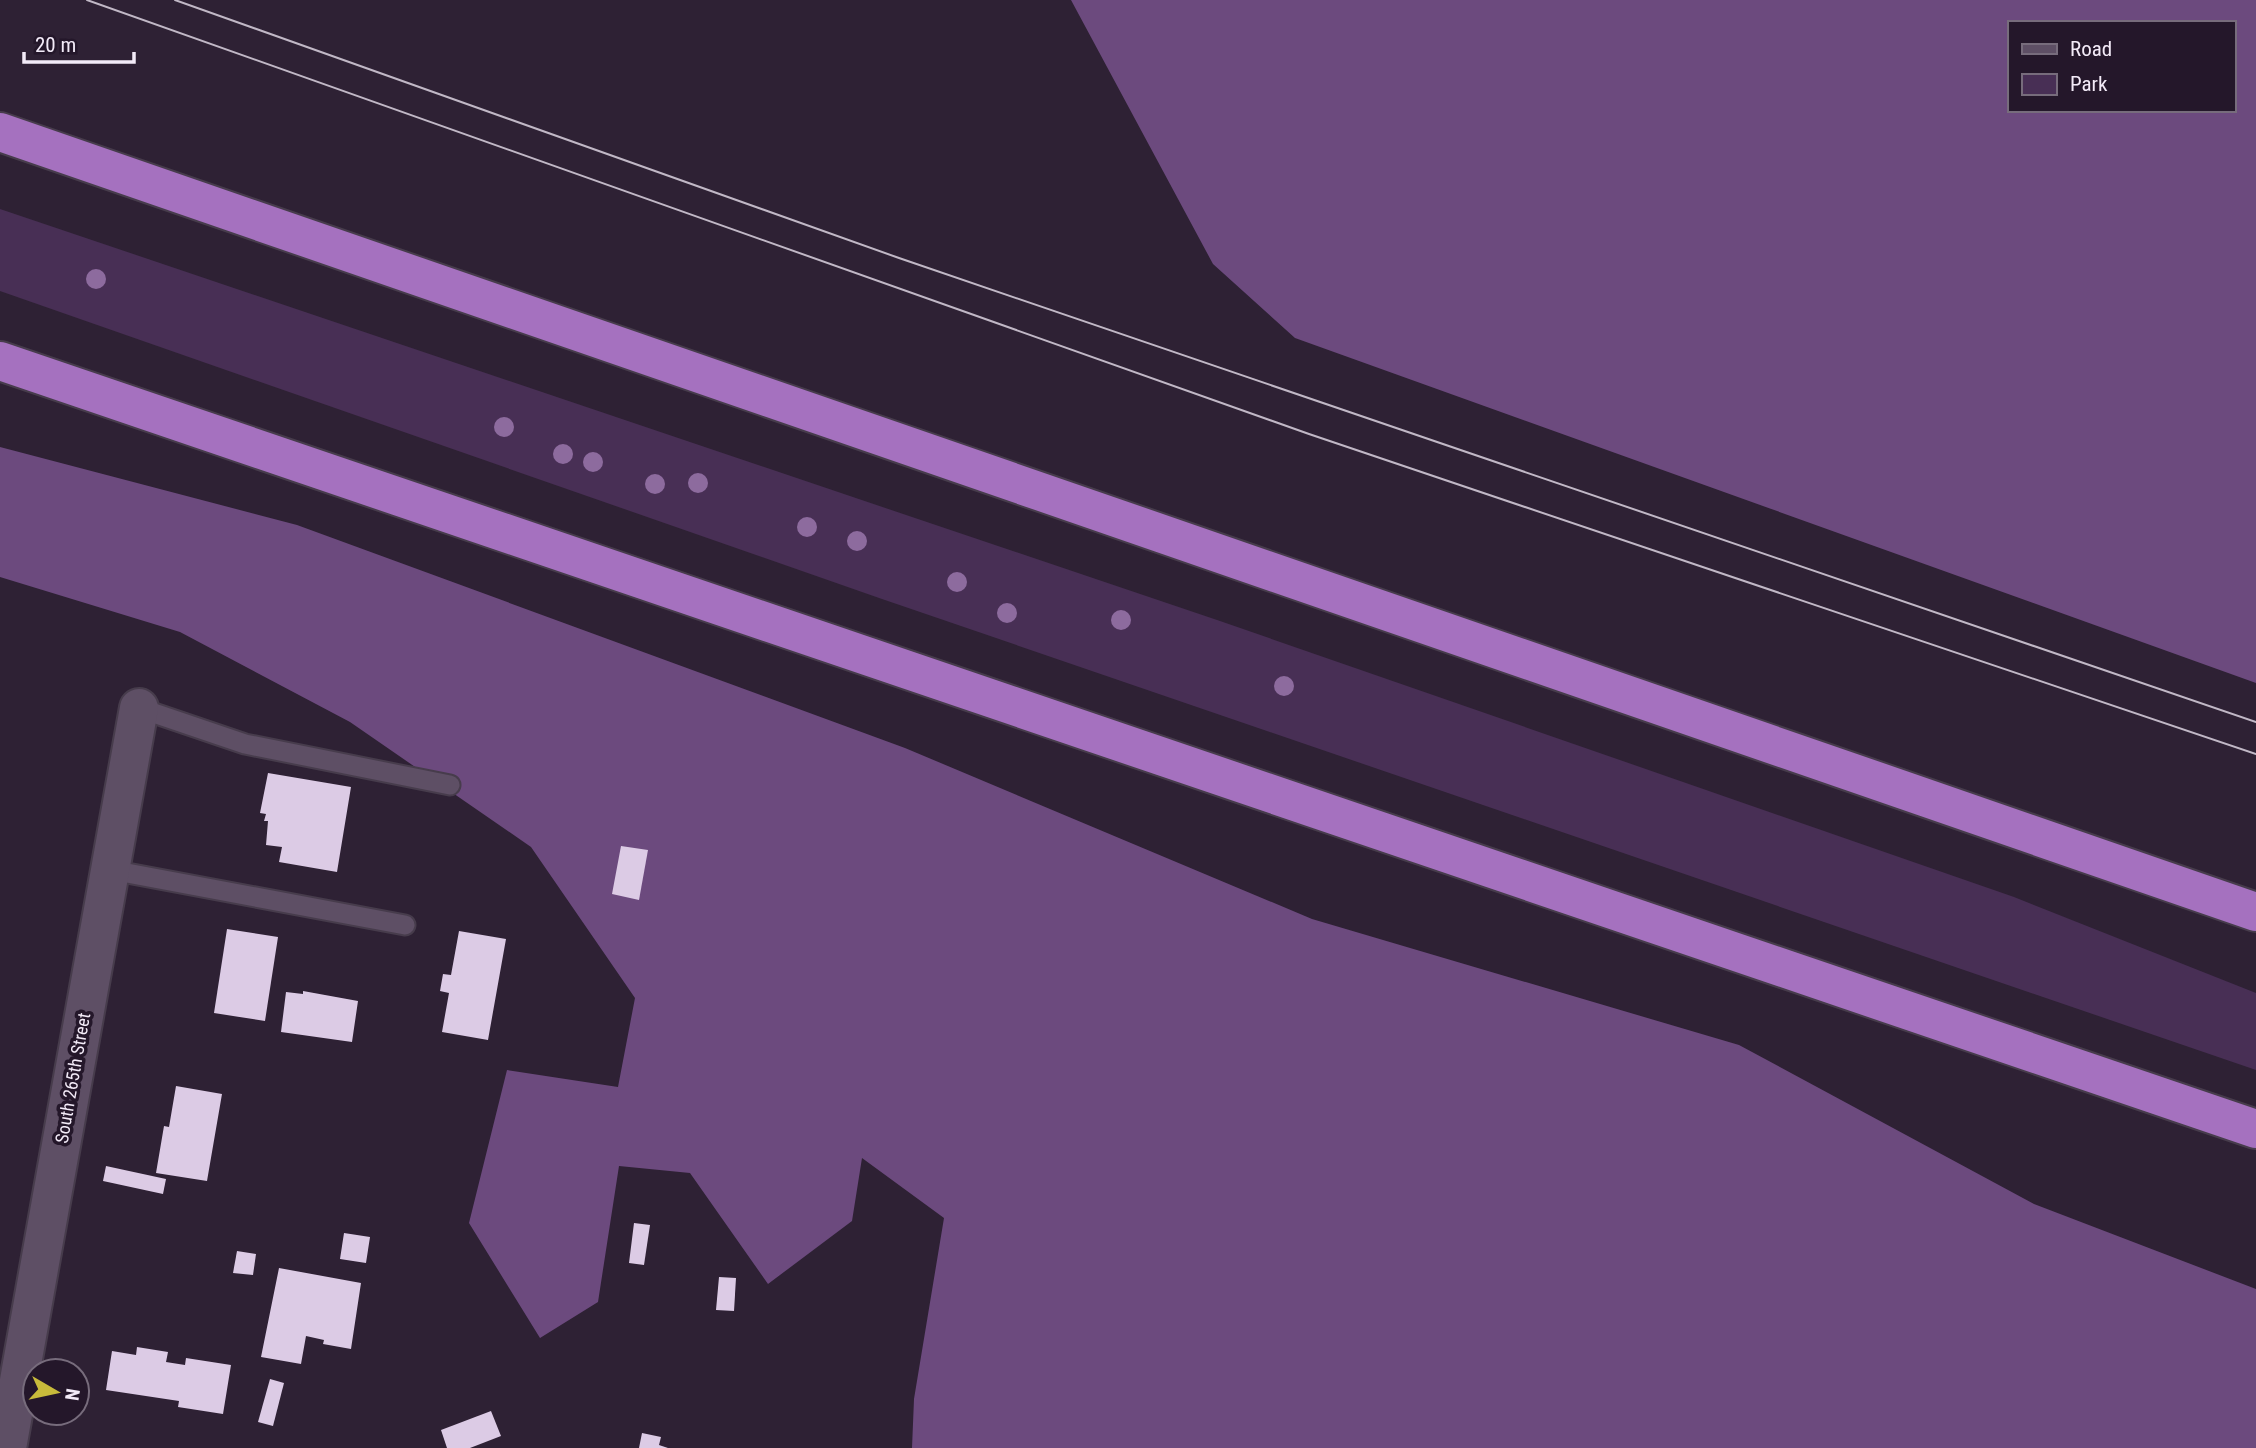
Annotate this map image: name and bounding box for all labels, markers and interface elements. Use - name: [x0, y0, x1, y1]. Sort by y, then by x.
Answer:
- scale bar: [24, 21, 135, 65]
- legend: [2008, 21, 2235, 112]
- text: 20 m: [35, 33, 76, 57]
- text: Road: [2070, 37, 2112, 61]
- text: Park: [2070, 72, 2108, 96]
- street label: South 265th Street: [51, 1011, 94, 1145]
- north arrow: [21, 1357, 91, 1427]
- text: N: [60, 1387, 85, 1402]

